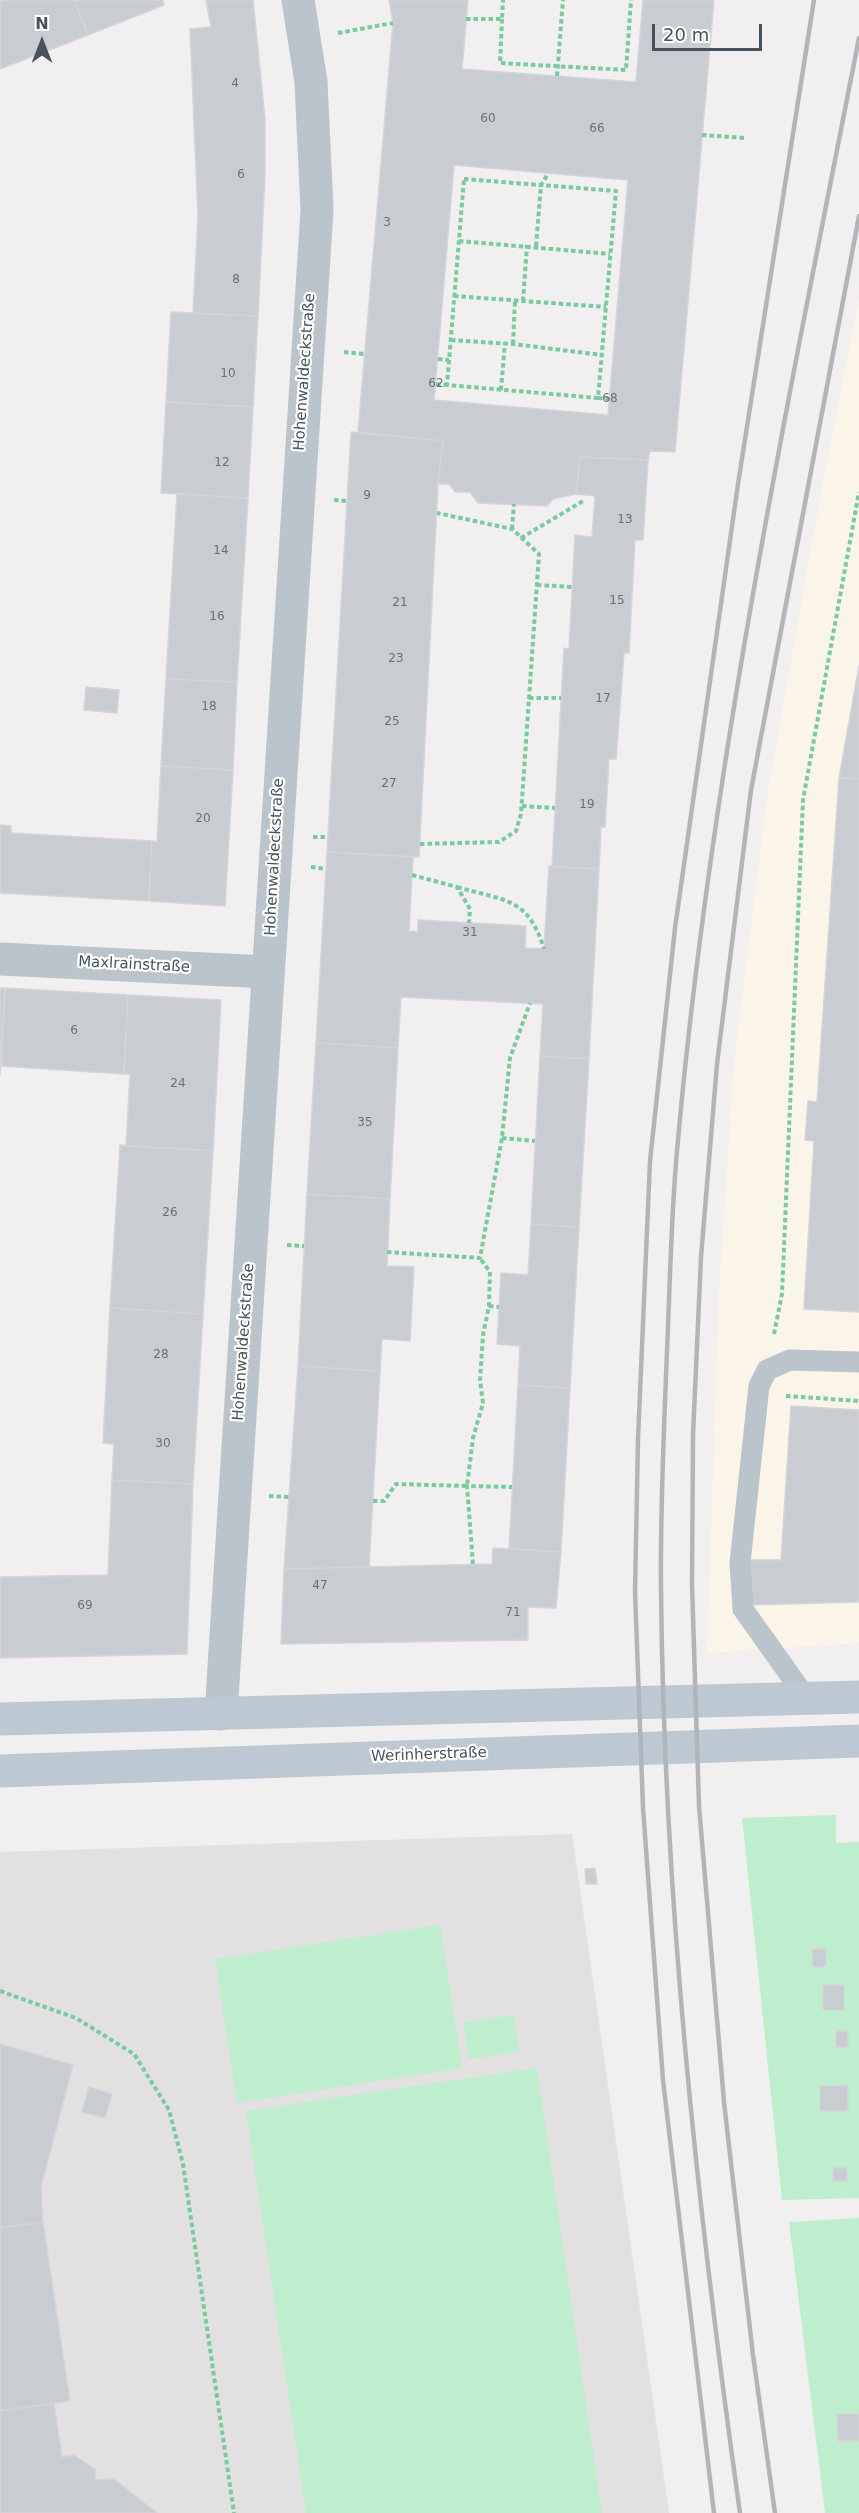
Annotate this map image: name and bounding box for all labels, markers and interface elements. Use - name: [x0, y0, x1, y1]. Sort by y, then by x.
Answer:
- north arrow: [12, 12, 72, 72]
- scale bar: [655, 12, 764, 50]
- text: N: [35, 14, 49, 33]
- text: 20 m: [663, 24, 709, 45]
- house number: 4: [231, 77, 239, 91]
- house number: 60: [480, 112, 496, 126]
- house number: 66: [589, 122, 605, 136]
- house number: 6: [237, 168, 245, 182]
- house number: 3: [383, 216, 391, 230]
- house number: 8: [232, 273, 240, 287]
- street label: Hohenwaldeckstraße: [291, 293, 319, 451]
- house number: 10: [220, 367, 236, 381]
- house number: 62: [428, 377, 444, 391]
- house number: 68: [602, 392, 618, 406]
- house number: 12: [214, 456, 230, 470]
- house number: 9: [363, 489, 371, 503]
- house number: 13: [617, 513, 633, 527]
- house number: 14: [213, 544, 229, 558]
- house number: 15: [609, 594, 625, 608]
- house number: 21: [392, 596, 408, 610]
- house number: 16: [209, 610, 225, 624]
- house number: 23: [388, 652, 404, 666]
- house number: 17: [595, 692, 611, 706]
- house number: 18: [201, 700, 217, 714]
- house number: 25: [384, 715, 400, 729]
- house number: 27: [381, 777, 397, 791]
- street label: Hohenwaldeckstraße: [262, 778, 288, 936]
- house number: 19: [579, 798, 595, 812]
- house number: 20: [195, 812, 211, 826]
- house number: 31: [462, 926, 478, 940]
- street label: Maxlrainstraße: [78, 953, 190, 977]
- house number: 6: [70, 1024, 78, 1038]
- house number: 24: [170, 1077, 186, 1091]
- house number: 35: [357, 1116, 373, 1130]
- house number: 26: [162, 1206, 178, 1220]
- street label: Hohenwaldeckstraße: [230, 1263, 258, 1421]
- house number: 28: [153, 1348, 169, 1362]
- house number: 30: [155, 1437, 171, 1451]
- house number: 47: [312, 1579, 328, 1593]
- house number: 69: [77, 1599, 93, 1613]
- house number: 71: [505, 1606, 521, 1620]
- street label: Werinherstraße: [371, 1744, 487, 1766]

